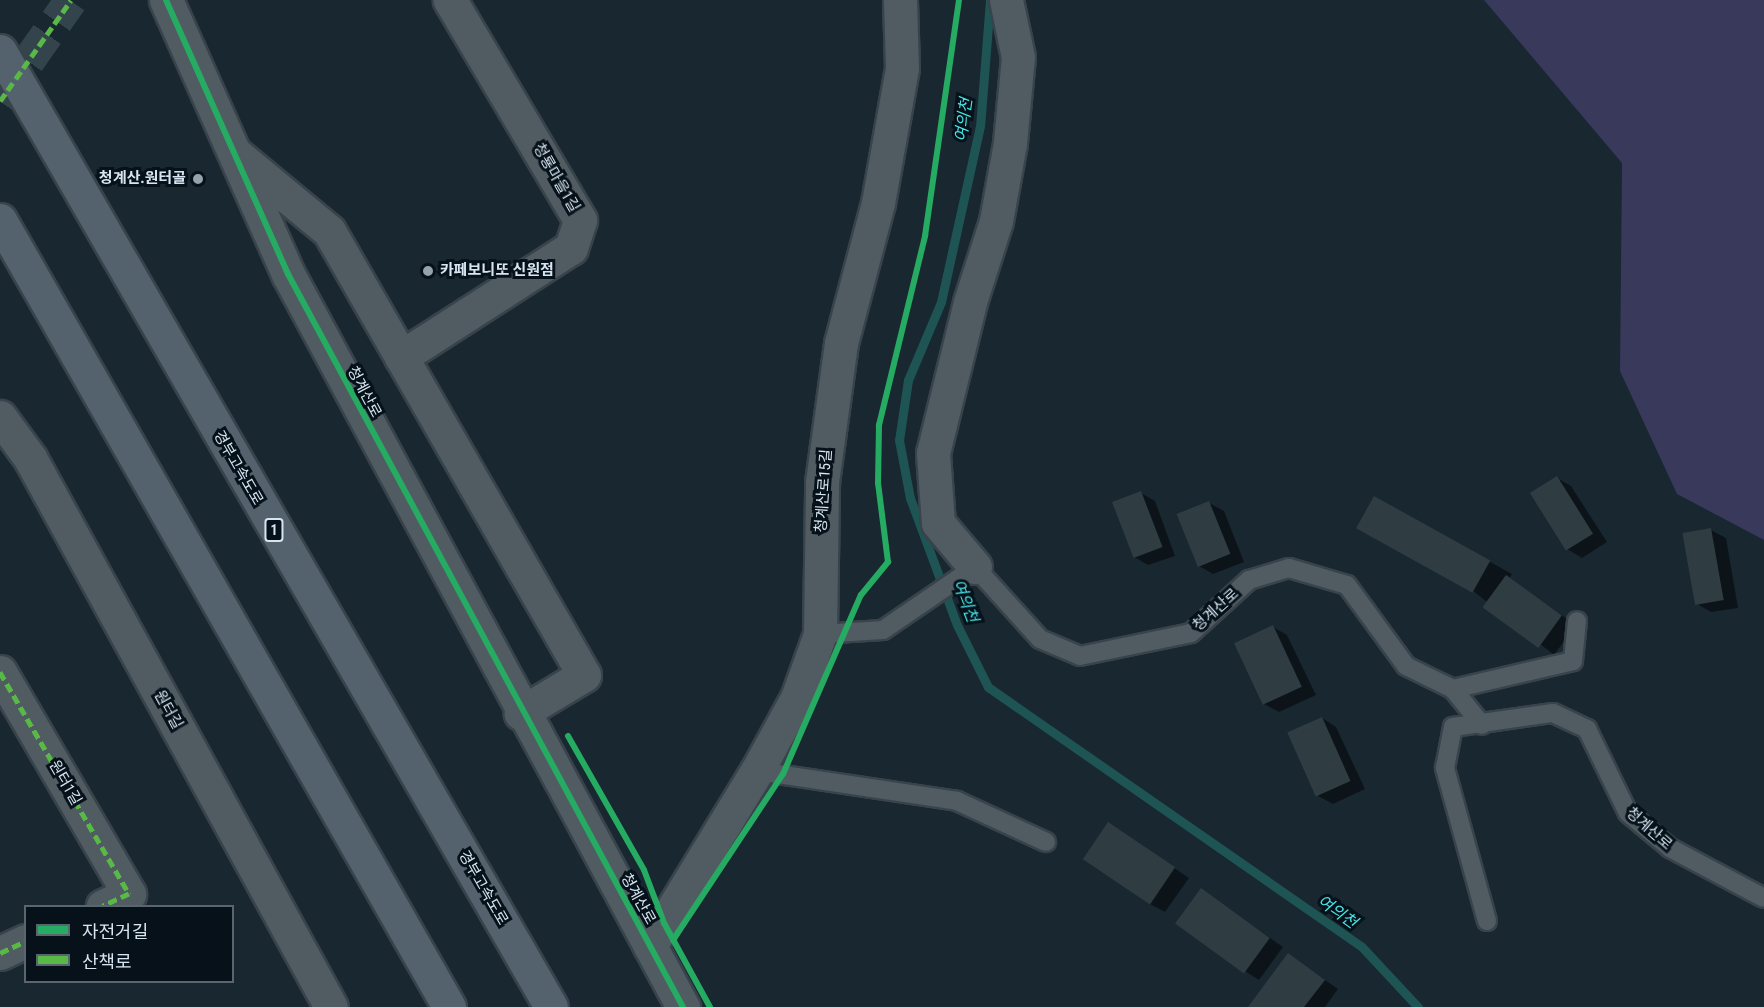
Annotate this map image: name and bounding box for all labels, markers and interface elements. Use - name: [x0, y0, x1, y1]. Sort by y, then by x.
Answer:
- water label: 여의천: [951, 97, 977, 143]
- street label: 청룡마을1길: [529, 140, 583, 216]
- place label: 청계산.원터골: [99, 170, 186, 188]
- marker: 청계산.원터골: [191, 172, 205, 186]
- place label: 카페보니또 신원점: [440, 262, 554, 280]
- marker: 카페보니또 신원점: [421, 264, 435, 278]
- street label: 청계산로: [343, 363, 385, 421]
- street label: 경부고속도로: [210, 428, 266, 508]
- street label: 청계산로15길: [812, 449, 836, 533]
- road number: 1: [264, 519, 284, 541]
- water label: 여의천: [948, 577, 982, 625]
- street label: 청계산로: [1189, 585, 1243, 635]
- street label: 원터길: [150, 688, 186, 732]
- street label: 원터1길: [45, 757, 85, 809]
- street label: 청계산로: [1622, 804, 1676, 854]
- street label: 경부고속도로: [455, 848, 511, 928]
- street label: 청계산로: [617, 870, 659, 928]
- water label: 여의천: [1313, 891, 1361, 933]
- legend: [24, 905, 234, 983]
- text: 자전거길: [82, 921, 148, 942]
- text: 산책로: [82, 951, 132, 972]

